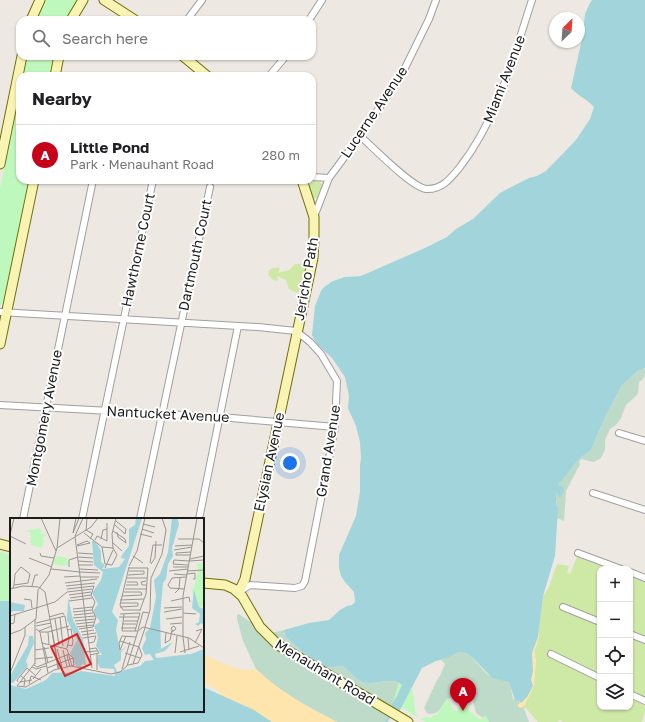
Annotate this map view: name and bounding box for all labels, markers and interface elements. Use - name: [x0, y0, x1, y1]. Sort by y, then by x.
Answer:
- north arrow: [549, 12, 585, 48]
- search box: [16, 16, 316, 60]
- icon: search: [30, 27, 52, 49]
- text: Search here: [62, 29, 148, 47]
- street label: Miami Avenue: [479, 32, 528, 125]
- street label: Lucerne Avenue: [337, 63, 411, 161]
- text: Nearby: [32, 88, 92, 109]
- text: Little Pond: [70, 138, 149, 156]
- text: A: [40, 147, 50, 163]
- text: 280 m: [262, 147, 300, 163]
- text: Park · Menauhant Road: [70, 156, 214, 172]
- street label: Hawthorne Court: [117, 191, 158, 308]
- street label: Dartmouth Court: [174, 197, 215, 312]
- street label: Jericho Path: [290, 236, 321, 322]
- street label: Montgomery Avenue: [22, 348, 65, 488]
- street label: Nantucket Avenue: [106, 402, 230, 425]
- street label: Grand Avenue: [312, 404, 343, 498]
- street label: Elysian Avenue: [250, 411, 287, 513]
- your location: [280, 453, 300, 473]
- inset map: [10, 518, 204, 712]
- map controls: [597, 566, 633, 710]
- button: +: [597, 566, 633, 602]
- button: −: [597, 602, 633, 638]
- street label: Menauhant Road: [272, 635, 378, 708]
- button: locate: [597, 638, 633, 674]
- button: layers: [597, 674, 633, 710]
- pin: A: [450, 678, 476, 711]

